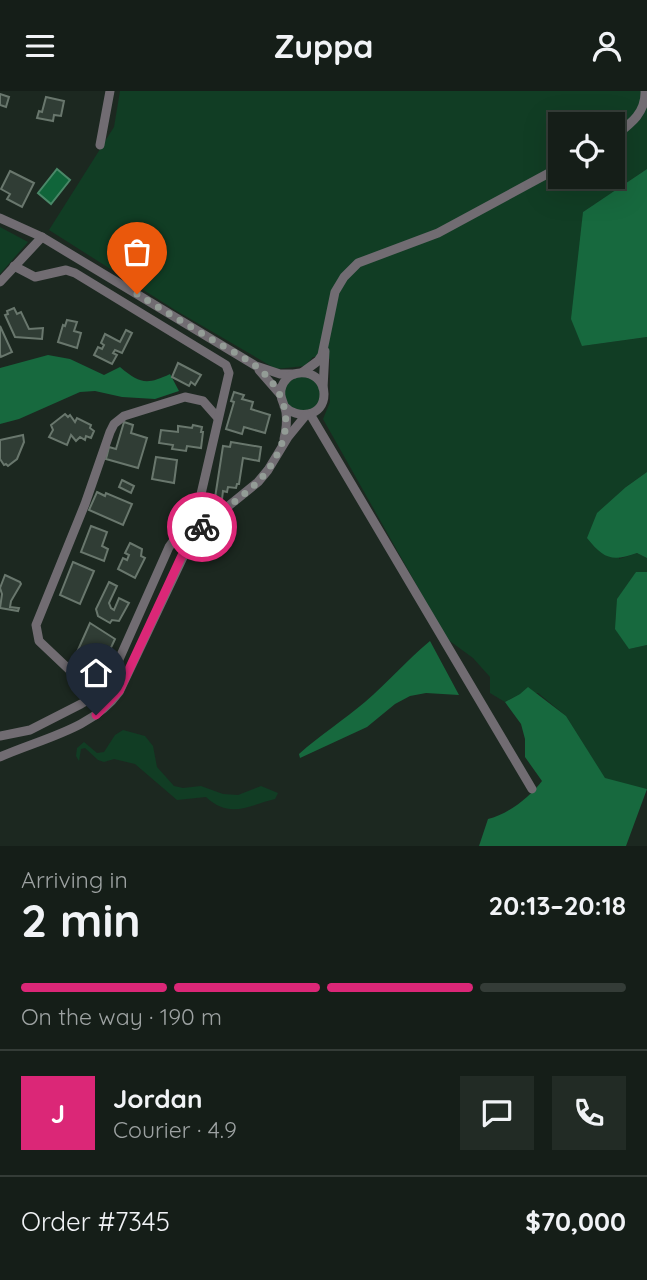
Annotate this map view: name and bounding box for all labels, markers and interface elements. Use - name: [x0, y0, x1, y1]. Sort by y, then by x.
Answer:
- text: Zuppa: [274, 26, 373, 66]
- icon: menu: [21, 27, 59, 65]
- icon: person: [588, 27, 626, 65]
- map controls: [548, 112, 625, 189]
- button: locate: [548, 112, 625, 189]
- pin: [107, 222, 167, 294]
- icon: bag: [118, 233, 156, 271]
- courier: [167, 492, 237, 562]
- icon: bike: [183, 508, 221, 546]
- pin: [66, 643, 126, 715]
- icon: home: [77, 654, 115, 692]
- text: Arriving in: [21, 865, 128, 894]
- text: 20:13–20:18: [488, 889, 626, 922]
- text: 2 min: [21, 891, 141, 949]
- text: On the way · 190 m: [21, 1002, 222, 1031]
- button: chat: [460, 1076, 534, 1150]
- button: phone: [552, 1076, 626, 1150]
- text: Jordan: [113, 1082, 202, 1115]
- text: J: [51, 1097, 65, 1130]
- text: Courier · 4.9: [113, 1115, 237, 1144]
- text: Order #7345: [21, 1205, 170, 1238]
- text: $70,000: [525, 1205, 626, 1238]

